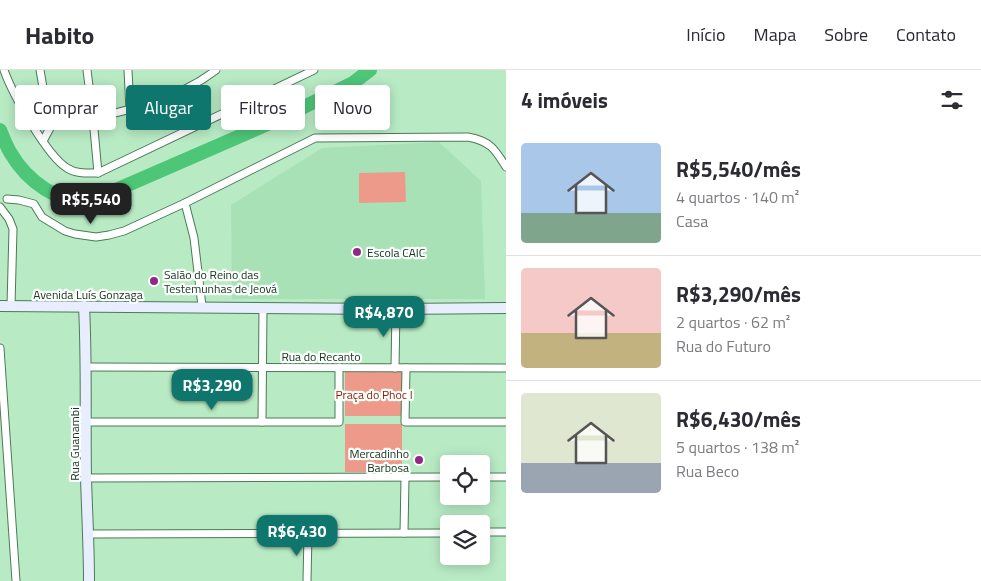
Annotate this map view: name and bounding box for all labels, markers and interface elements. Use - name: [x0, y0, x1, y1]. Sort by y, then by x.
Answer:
- text: Habito: [25, 17, 94, 53]
- text: Início: [686, 21, 726, 48]
- text: Mapa: [754, 21, 796, 48]
- text: Sobre: [824, 21, 868, 48]
- text: Contato: [896, 21, 956, 48]
- text: 4 imóveis: [521, 84, 608, 116]
- chip: Comprar: [15, 85, 116, 130]
- chip: Alugar: [126, 85, 211, 130]
- chip: Filtros: [221, 85, 305, 130]
- chip: Novo: [315, 85, 390, 130]
- icon: filters: [938, 86, 966, 114]
- text: R$5,540/mês: [676, 153, 801, 185]
- icon: home: [561, 163, 621, 223]
- pin: R$5,540: [45, 182, 137, 225]
- text: 4 quartos · 140 m²: [676, 185, 799, 209]
- text: R$5,540: [62, 187, 120, 211]
- text: Casa: [676, 209, 708, 233]
- place label: Escola CAIC: [367, 243, 426, 262]
- marker: Escola CAIC: [351, 246, 363, 258]
- place label: Salão do Reino das Testemunhas de Jeová: [164, 265, 277, 298]
- marker: Salão do Reino das Testemunhas de Jeová: [148, 275, 160, 287]
- text: R$3,290/mês: [676, 278, 801, 310]
- street label: Avenida Luís Gonzaga: [33, 285, 143, 304]
- icon: home: [561, 288, 621, 348]
- pin: R$4,870: [338, 296, 430, 338]
- text: R$4,870: [355, 300, 413, 324]
- text: 2 quartos · 62 m²: [676, 310, 790, 334]
- text: Rua do Futuro: [676, 334, 771, 358]
- street label: Rua do Recanto: [281, 347, 361, 366]
- pin: R$3,290: [166, 368, 258, 411]
- text: R$3,290: [183, 373, 241, 397]
- park label: Praça do Phoc I: [335, 385, 413, 404]
- text: R$6,430/mês: [676, 403, 801, 435]
- street label: Rua Guanambi: [65, 407, 84, 481]
- icon: home: [561, 413, 621, 473]
- text: 5 quartos · 138 m²: [676, 435, 799, 459]
- place label: Mercadinho Barbosa: [349, 444, 409, 477]
- marker: Mercadinho Barbosa: [413, 454, 425, 466]
- map controls: [440, 455, 490, 565]
- button: locate: [440, 455, 490, 505]
- text: Rua Beco: [676, 459, 739, 483]
- pin: R$6,430: [251, 514, 343, 557]
- button: layers: [440, 515, 490, 565]
- text: R$6,430: [268, 519, 326, 543]

